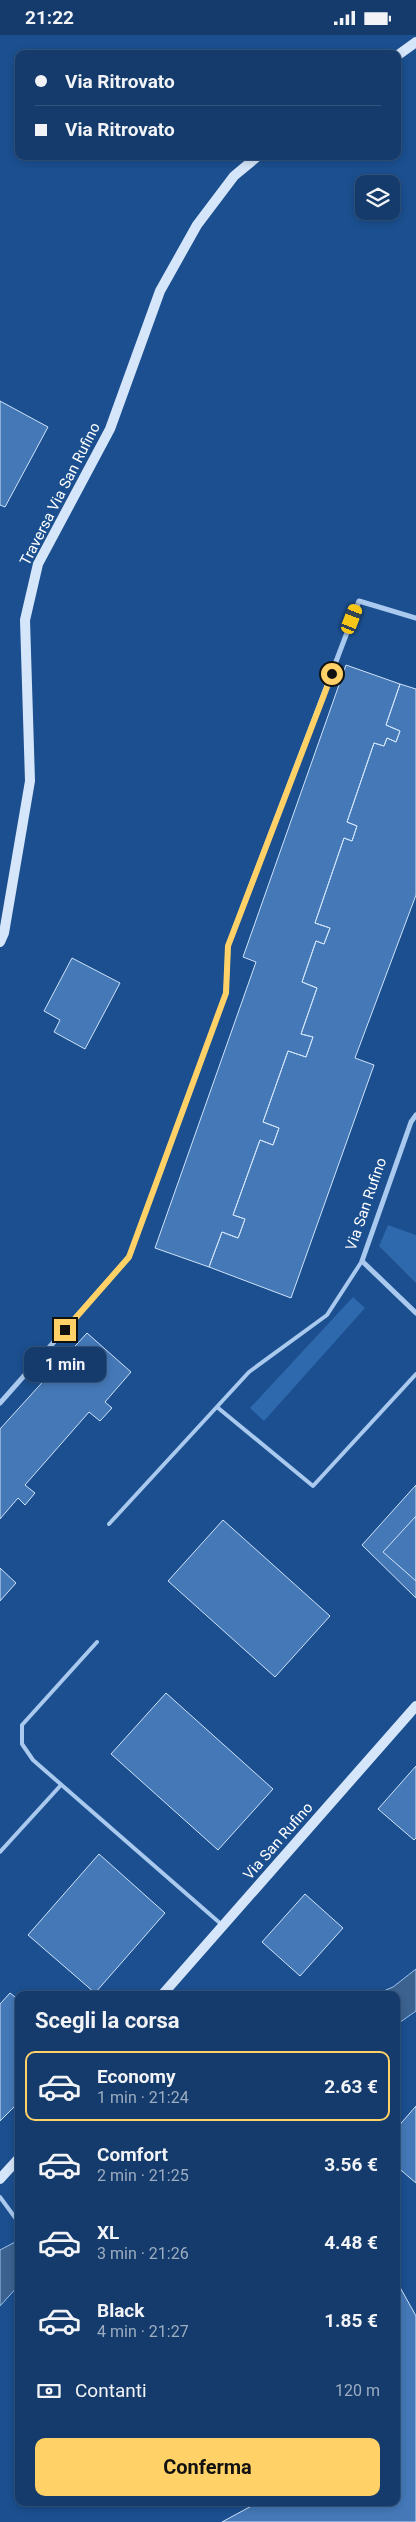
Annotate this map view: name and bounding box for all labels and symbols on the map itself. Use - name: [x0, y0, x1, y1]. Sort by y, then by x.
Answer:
- street label: Traversa Via San Rufino: [16, 420, 104, 568]
- car: [339, 602, 364, 636]
- route start: [321, 663, 343, 685]
- street label: Via San Rufino: [342, 1155, 390, 1253]
- route end: [54, 1319, 76, 1341]
- callout: 1 min: [24, 1347, 106, 1383]
- street label: Via San Rufino: [239, 1799, 317, 1883]

